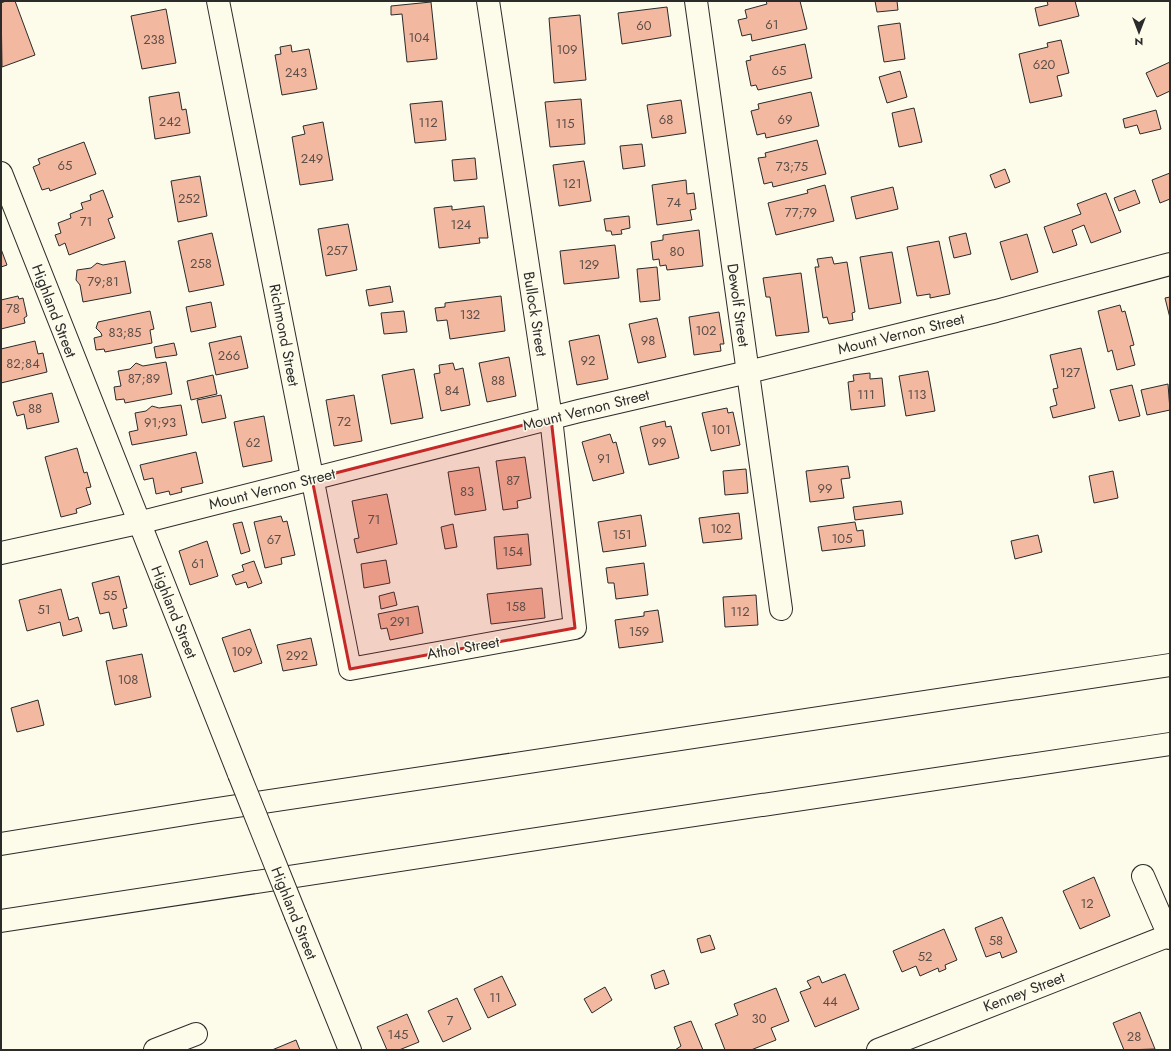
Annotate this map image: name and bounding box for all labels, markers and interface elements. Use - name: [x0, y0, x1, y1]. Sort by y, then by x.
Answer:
- north arrow: [1119, 12, 1159, 52]
- house number: 61: [765, 15, 779, 34]
- house number: 60: [636, 16, 652, 35]
- house number: 104: [408, 28, 430, 47]
- house number: 238: [143, 30, 165, 49]
- text: N: [1135, 34, 1143, 50]
- house number: 109: [556, 40, 578, 59]
- house number: 620: [1033, 55, 1056, 74]
- house number: 65: [772, 61, 786, 80]
- house number: 243: [285, 63, 307, 82]
- house number: 68: [659, 110, 673, 129]
- house number: 69: [778, 110, 792, 129]
- house number: 242: [159, 112, 181, 131]
- house number: 112: [418, 113, 438, 132]
- house number: 115: [555, 114, 575, 133]
- house number: 249: [301, 149, 323, 168]
- house number: 65: [58, 156, 72, 175]
- house number: 73;75: [776, 157, 808, 176]
- house number: 121: [562, 174, 582, 193]
- house number: 252: [178, 189, 200, 208]
- house number: 74: [667, 193, 682, 212]
- house number: 77;79: [785, 203, 817, 222]
- house number: 71: [80, 212, 92, 231]
- house number: 124: [451, 215, 472, 234]
- house number: 257: [326, 241, 348, 260]
- house number: 80: [670, 242, 685, 261]
- house number: 258: [190, 254, 212, 273]
- house number: 129: [579, 255, 599, 274]
- street label: Highland Street: [26, 261, 82, 361]
- street label: Dewolf Street: [721, 262, 755, 348]
- street label: Bullock Street: [517, 270, 553, 358]
- house number: 79;81: [87, 272, 119, 291]
- street label: Richmond Street: [263, 282, 305, 389]
- house number: 78: [6, 299, 20, 318]
- house number: 132: [460, 305, 480, 324]
- street label: Mount Vernon Street: [835, 308, 967, 360]
- house number: 102: [695, 321, 717, 340]
- house number: 83;85: [109, 323, 141, 342]
- house number: 98: [641, 331, 655, 350]
- house number: 266: [218, 346, 240, 365]
- house number: 92: [581, 351, 595, 370]
- house number: 82;84: [6, 354, 40, 373]
- house number: 127: [1060, 363, 1080, 382]
- house number: 87;89: [128, 369, 160, 388]
- house number: 88: [491, 371, 505, 390]
- house number: 84: [445, 381, 460, 400]
- street label: Mount Vernon Street: [520, 384, 652, 436]
- house number: 111: [857, 385, 875, 404]
- house number: 113: [908, 385, 926, 404]
- house number: 88: [28, 399, 42, 418]
- house number: 72: [337, 412, 351, 431]
- house number: 91;93: [144, 413, 176, 432]
- house number: 101: [711, 420, 731, 439]
- house number: 62: [246, 433, 260, 452]
- house number: 99: [652, 433, 666, 452]
- house number: 91: [597, 449, 611, 468]
- street label: Mount Vernon Street: [206, 463, 338, 515]
- house number: 87: [506, 471, 520, 490]
- house number: 99: [818, 479, 832, 498]
- house number: 83: [460, 482, 474, 501]
- house number: 71: [368, 510, 380, 529]
- house number: 102: [710, 519, 732, 538]
- house number: 151: [612, 525, 632, 544]
- house number: 105: [832, 529, 852, 548]
- house number: 67: [267, 530, 281, 549]
- house number: 154: [503, 542, 524, 561]
- house number: 61: [191, 554, 205, 573]
- street label: Highland Street: [145, 562, 203, 662]
- house number: 55: [103, 586, 117, 605]
- house number: 158: [506, 597, 526, 616]
- house number: 51: [37, 600, 51, 619]
- house number: 112: [730, 602, 750, 621]
- house number: 291: [390, 612, 410, 631]
- house number: 159: [629, 622, 649, 641]
- street label: Athol Street: [425, 631, 501, 665]
- house number: 109: [231, 642, 253, 661]
- house number: 292: [286, 646, 308, 665]
- house number: 108: [118, 670, 138, 689]
- street label: Highland Street: [265, 863, 323, 963]
- house number: 12: [1080, 894, 1094, 913]
- house number: 58: [989, 931, 1003, 950]
- house number: 52: [918, 947, 932, 966]
- street label: Kenney Street: [980, 966, 1068, 1018]
- house number: 11: [489, 988, 501, 1007]
- house number: 44: [822, 992, 838, 1011]
- house number: 30: [752, 1009, 767, 1028]
- house number: 7: [447, 1011, 454, 1030]
- house number: 145: [388, 1025, 408, 1044]
- house number: 28: [1127, 1027, 1141, 1046]

